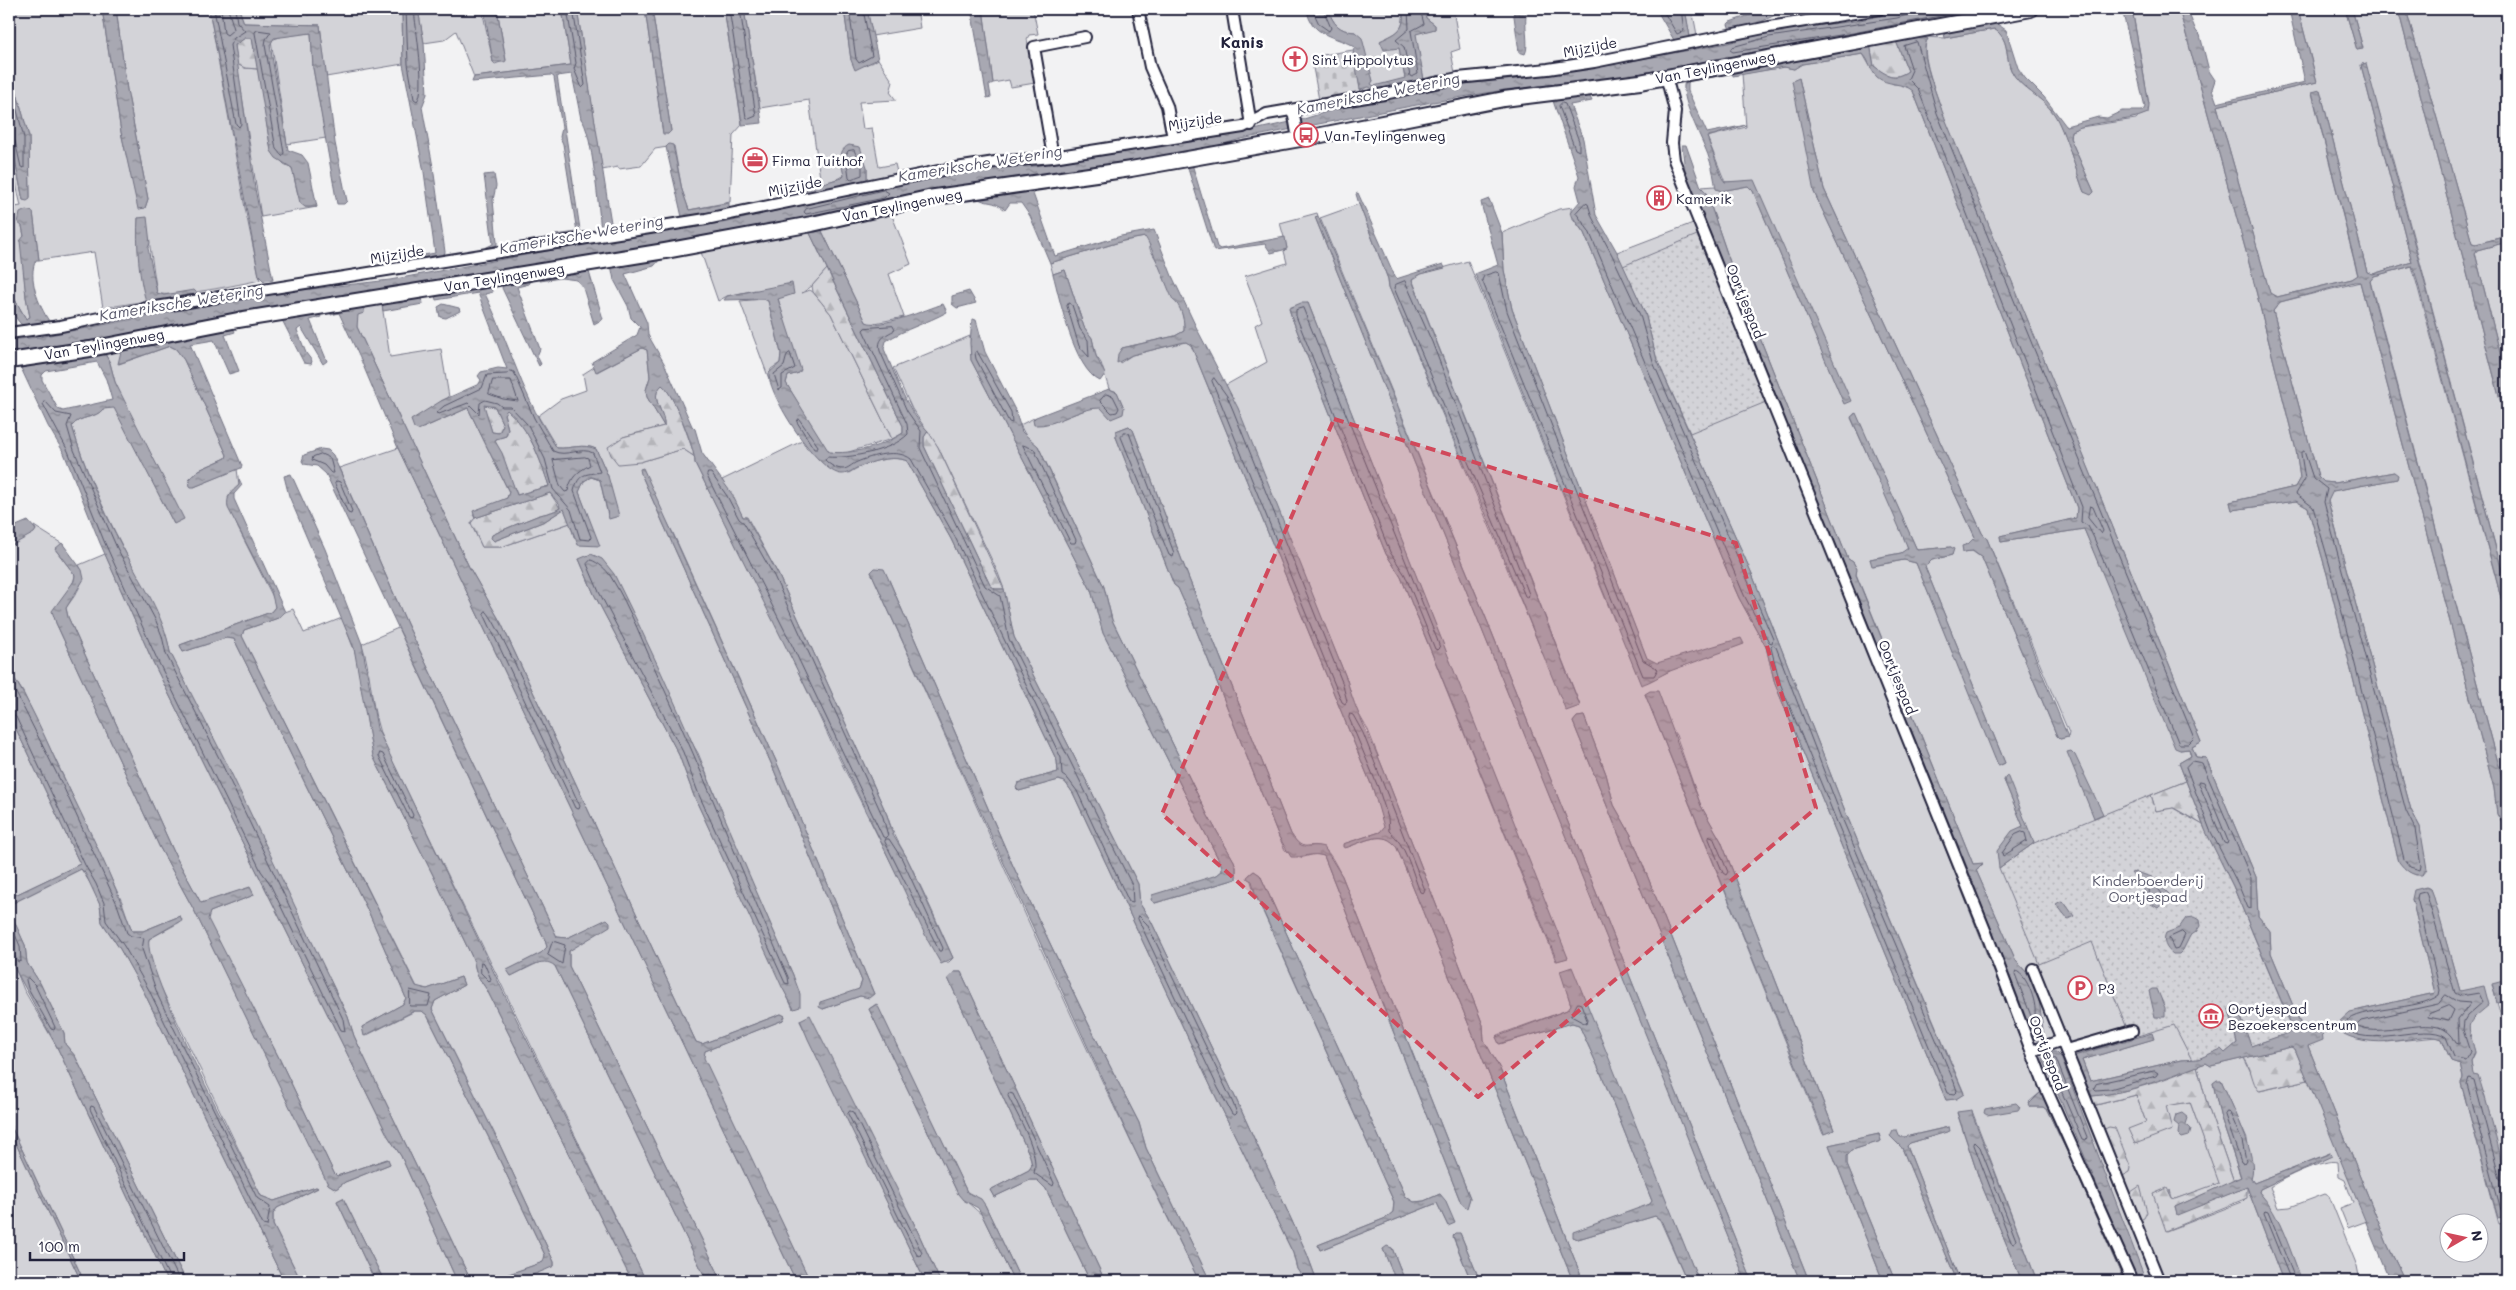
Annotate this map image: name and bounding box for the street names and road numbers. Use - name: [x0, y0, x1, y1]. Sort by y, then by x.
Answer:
- street label: Mijzijde: [1561, 32, 1619, 62]
- street label: Van Teylingenweg: [1654, 46, 1776, 88]
- street label: Mijzijde: [1167, 107, 1223, 135]
- street label: Mijzijde: [766, 171, 824, 201]
- street label: Van Teylingenweg: [841, 184, 963, 226]
- street label: Mijzijde: [369, 240, 425, 268]
- street label: Van Teylingenweg: [443, 258, 565, 296]
- street label: Oortjespad: [1722, 261, 1770, 341]
- street label: Van Teylingenweg: [43, 324, 165, 364]
- street label: Oortjespad: [1874, 637, 1922, 717]
- street label: Oortjespad: [2025, 1013, 2071, 1093]

